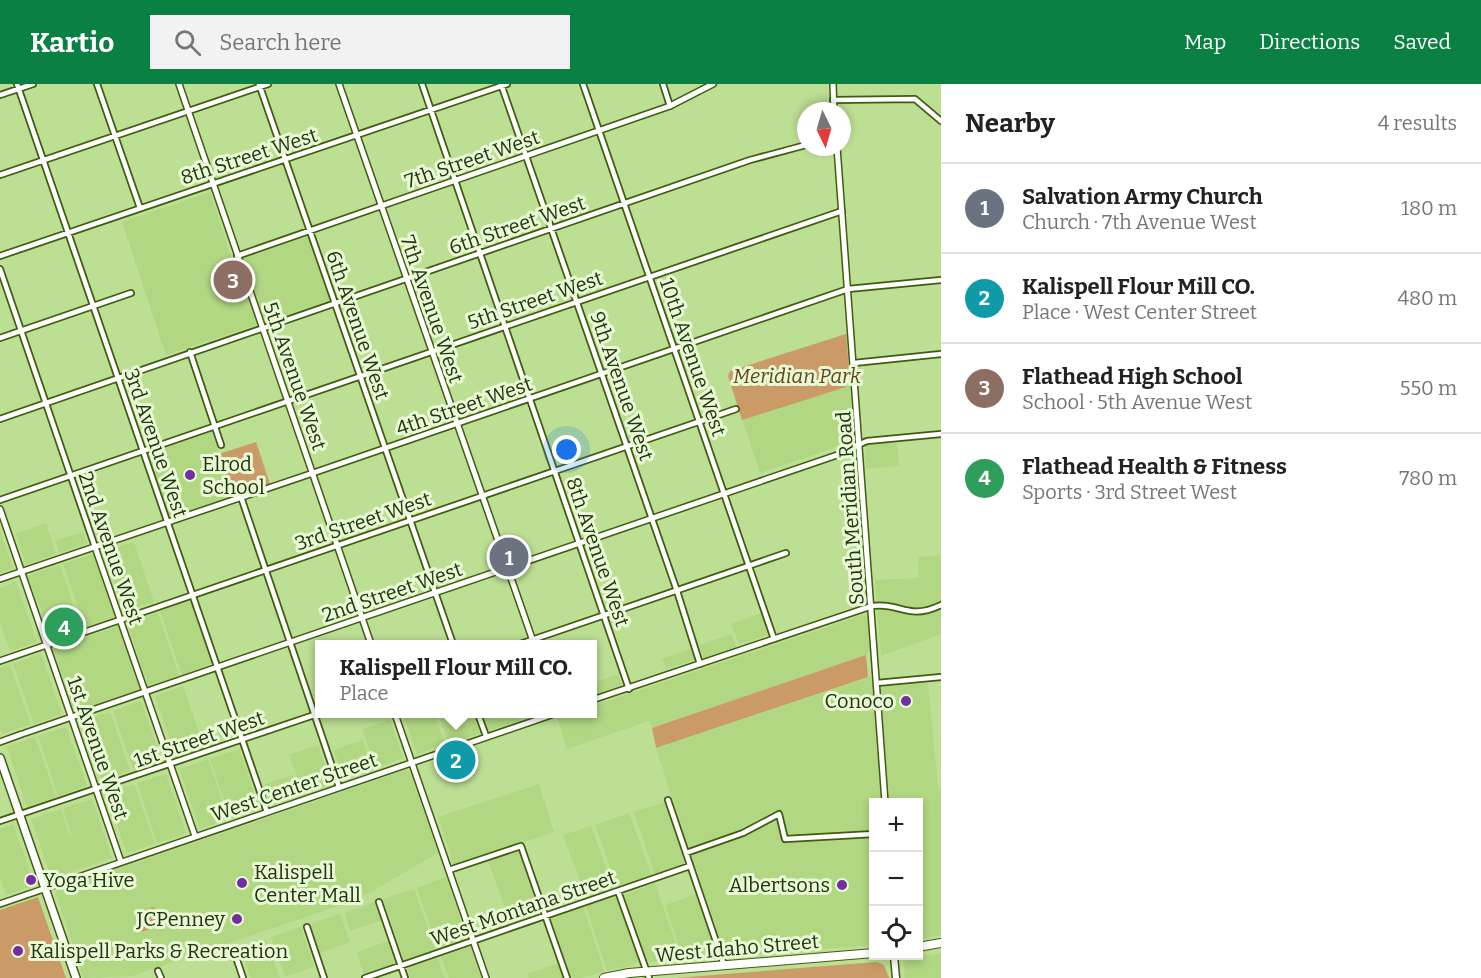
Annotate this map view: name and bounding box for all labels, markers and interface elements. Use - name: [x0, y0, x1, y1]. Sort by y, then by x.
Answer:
- search box: [150, 15, 570, 69]
- text: Kartio: [30, 26, 114, 59]
- icon: search: [171, 26, 204, 59]
- text: Search here: [219, 29, 341, 56]
- text: Map: [1184, 29, 1226, 55]
- text: Directions: [1259, 29, 1360, 55]
- text: Saved: [1393, 29, 1451, 55]
- north arrow: [797, 102, 851, 156]
- text: Nearby: [965, 108, 1055, 139]
- text: 4 results: [1378, 111, 1457, 135]
- street label: 8th Street West: [178, 123, 320, 189]
- street label: 7th Street West: [402, 125, 542, 193]
- text: Salvation Army Church: [1022, 183, 1263, 210]
- street label: 6th Street West: [446, 190, 588, 260]
- text: 1: [980, 196, 989, 220]
- text: 180 m: [1401, 196, 1457, 220]
- text: Church · 7th Avenue West: [1022, 210, 1257, 234]
- street label: 7th Avenue West: [395, 232, 469, 386]
- street label: 6th Avenue West: [321, 247, 395, 403]
- pin: 3: [214, 258, 252, 302]
- street label: 5th Street West: [464, 266, 606, 334]
- text: Kalispell Flour Mill CO.: [1022, 273, 1255, 300]
- street label: 10th Avenue West: [655, 275, 731, 439]
- text: 2: [979, 286, 990, 310]
- text: 480 m: [1397, 286, 1457, 310]
- street label: 5th Avenue West: [258, 299, 332, 453]
- text: Place · West Center Street: [1022, 300, 1257, 324]
- street label: 9th Avenue West: [585, 308, 659, 464]
- text: Flathead High School: [1022, 363, 1243, 390]
- park label: Meridian Park: [733, 364, 861, 388]
- street label: 3rd Avenue West: [119, 365, 193, 521]
- street label: 4th Street West: [393, 371, 535, 441]
- text: 3: [979, 376, 990, 400]
- text: 550 m: [1400, 376, 1457, 400]
- text: School · 5th Avenue West: [1022, 390, 1252, 414]
- street label: South Meridian Road: [831, 410, 869, 606]
- your location: [552, 435, 581, 464]
- place label: Elrod School: [202, 452, 265, 499]
- text: Flathead Health & Fitness: [1022, 453, 1287, 480]
- text: 4: [978, 466, 991, 490]
- text: 780 m: [1399, 466, 1457, 490]
- street label: 2nd Avenue West: [74, 468, 148, 628]
- marker: Elrod School: [183, 468, 197, 482]
- street label: 8th Avenue West: [561, 474, 635, 630]
- text: Sports · 3rd Street West: [1022, 480, 1237, 504]
- street label: 3rd Street West: [292, 486, 434, 556]
- pin: 1: [490, 534, 528, 580]
- street label: 2nd Street West: [319, 557, 465, 627]
- pin: 4: [44, 604, 84, 650]
- popup: [315, 640, 597, 718]
- text: Kalispell Flour Mill CO.: [340, 654, 572, 681]
- street label: 1st Avenue West: [62, 673, 134, 823]
- text: Place: [340, 681, 388, 705]
- place label: Conoco: [825, 689, 894, 713]
- marker: Conoco: [899, 694, 913, 708]
- street label: 1st Street West: [131, 705, 267, 773]
- pin: 2: [436, 738, 476, 782]
- street label: West Center Street: [208, 747, 380, 827]
- map controls: [869, 798, 923, 960]
- button: +: [869, 798, 923, 852]
- button: −: [869, 852, 923, 906]
- place label: Kalispell Center Mall: [254, 860, 361, 907]
- street label: West Montana Street: [427, 865, 619, 951]
- place label: Yoga Hive: [43, 868, 134, 892]
- marker: Yoga Hive: [24, 873, 38, 887]
- place label: Albertsons: [729, 873, 830, 897]
- marker: Kalispell Center Mall: [235, 876, 249, 890]
- marker: Albertsons: [835, 878, 849, 892]
- button: locate: [869, 906, 923, 960]
- place label: JCPenney: [136, 907, 225, 931]
- marker: JCPenney: [230, 912, 244, 926]
- street label: West Idaho Street: [654, 929, 820, 967]
- place label: Kalispell Parks & Recreation: [30, 939, 288, 963]
- marker: Kalispell Parks & Recreation: [11, 944, 25, 958]

